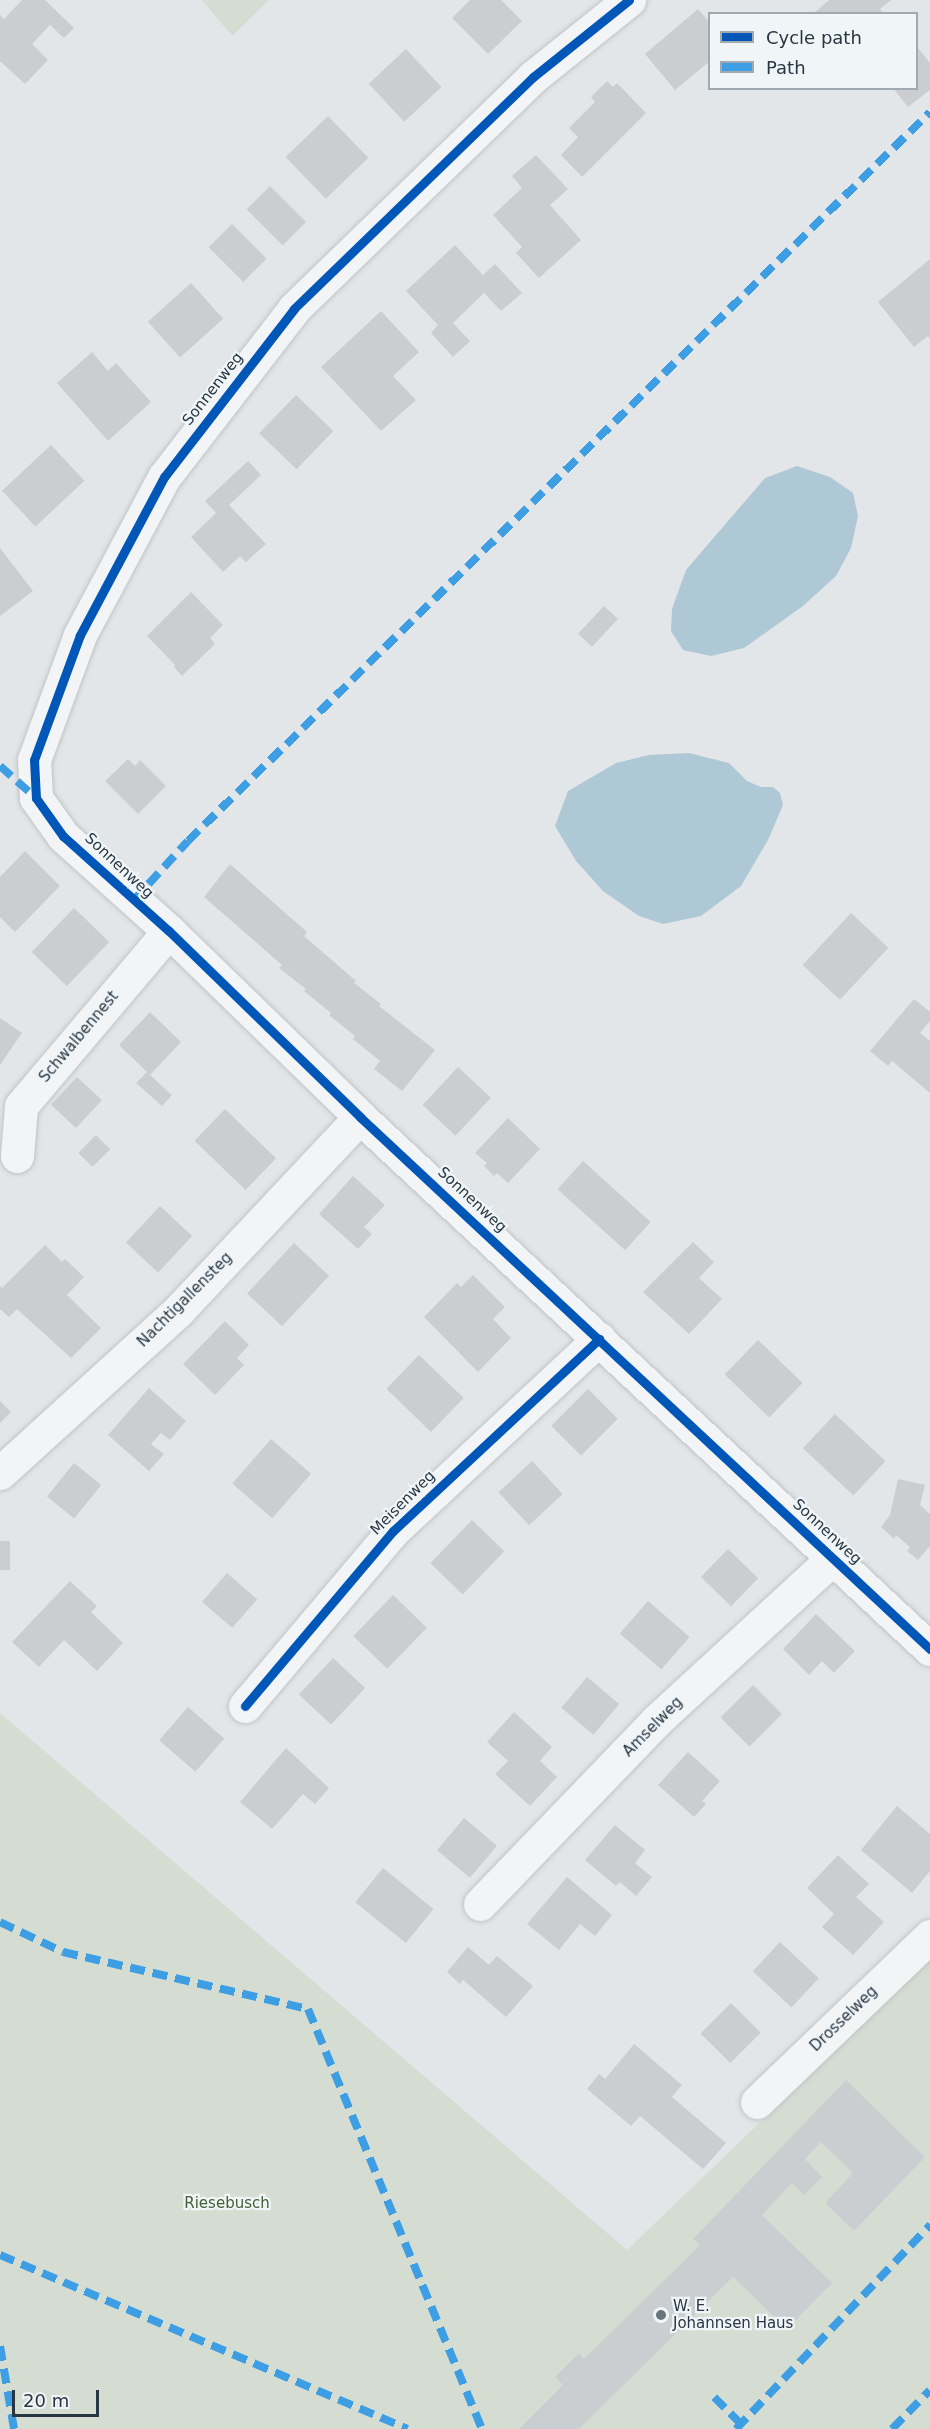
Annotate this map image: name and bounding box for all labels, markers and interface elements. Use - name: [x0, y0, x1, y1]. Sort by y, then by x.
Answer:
- legend: [708, 12, 918, 90]
- text: Cycle path: [766, 27, 862, 48]
- text: Path: [766, 57, 806, 78]
- street label: Sonnenweg: [179, 349, 247, 429]
- street label: Sonnenweg: [81, 830, 157, 902]
- street label: Schwalbennest: [36, 988, 122, 1086]
- street label: Sonnenweg: [434, 1164, 510, 1236]
- street label: Nachtigallensteg: [134, 1249, 236, 1351]
- street label: Meisenweg: [367, 1467, 439, 1539]
- street label: Sonnenweg: [789, 1496, 865, 1568]
- street label: Amselweg: [619, 1693, 687, 1761]
- street label: Drosselweg: [807, 1982, 881, 2056]
- park label: Riesebusch: [184, 2195, 270, 2213]
- place label: W. E. Johannsen Haus: [673, 2297, 793, 2332]
- marker: W. E. Johannsen Haus: [654, 2308, 668, 2322]
- scale bar: [15, 2378, 102, 2416]
- text: 20 m: [23, 2390, 69, 2411]

